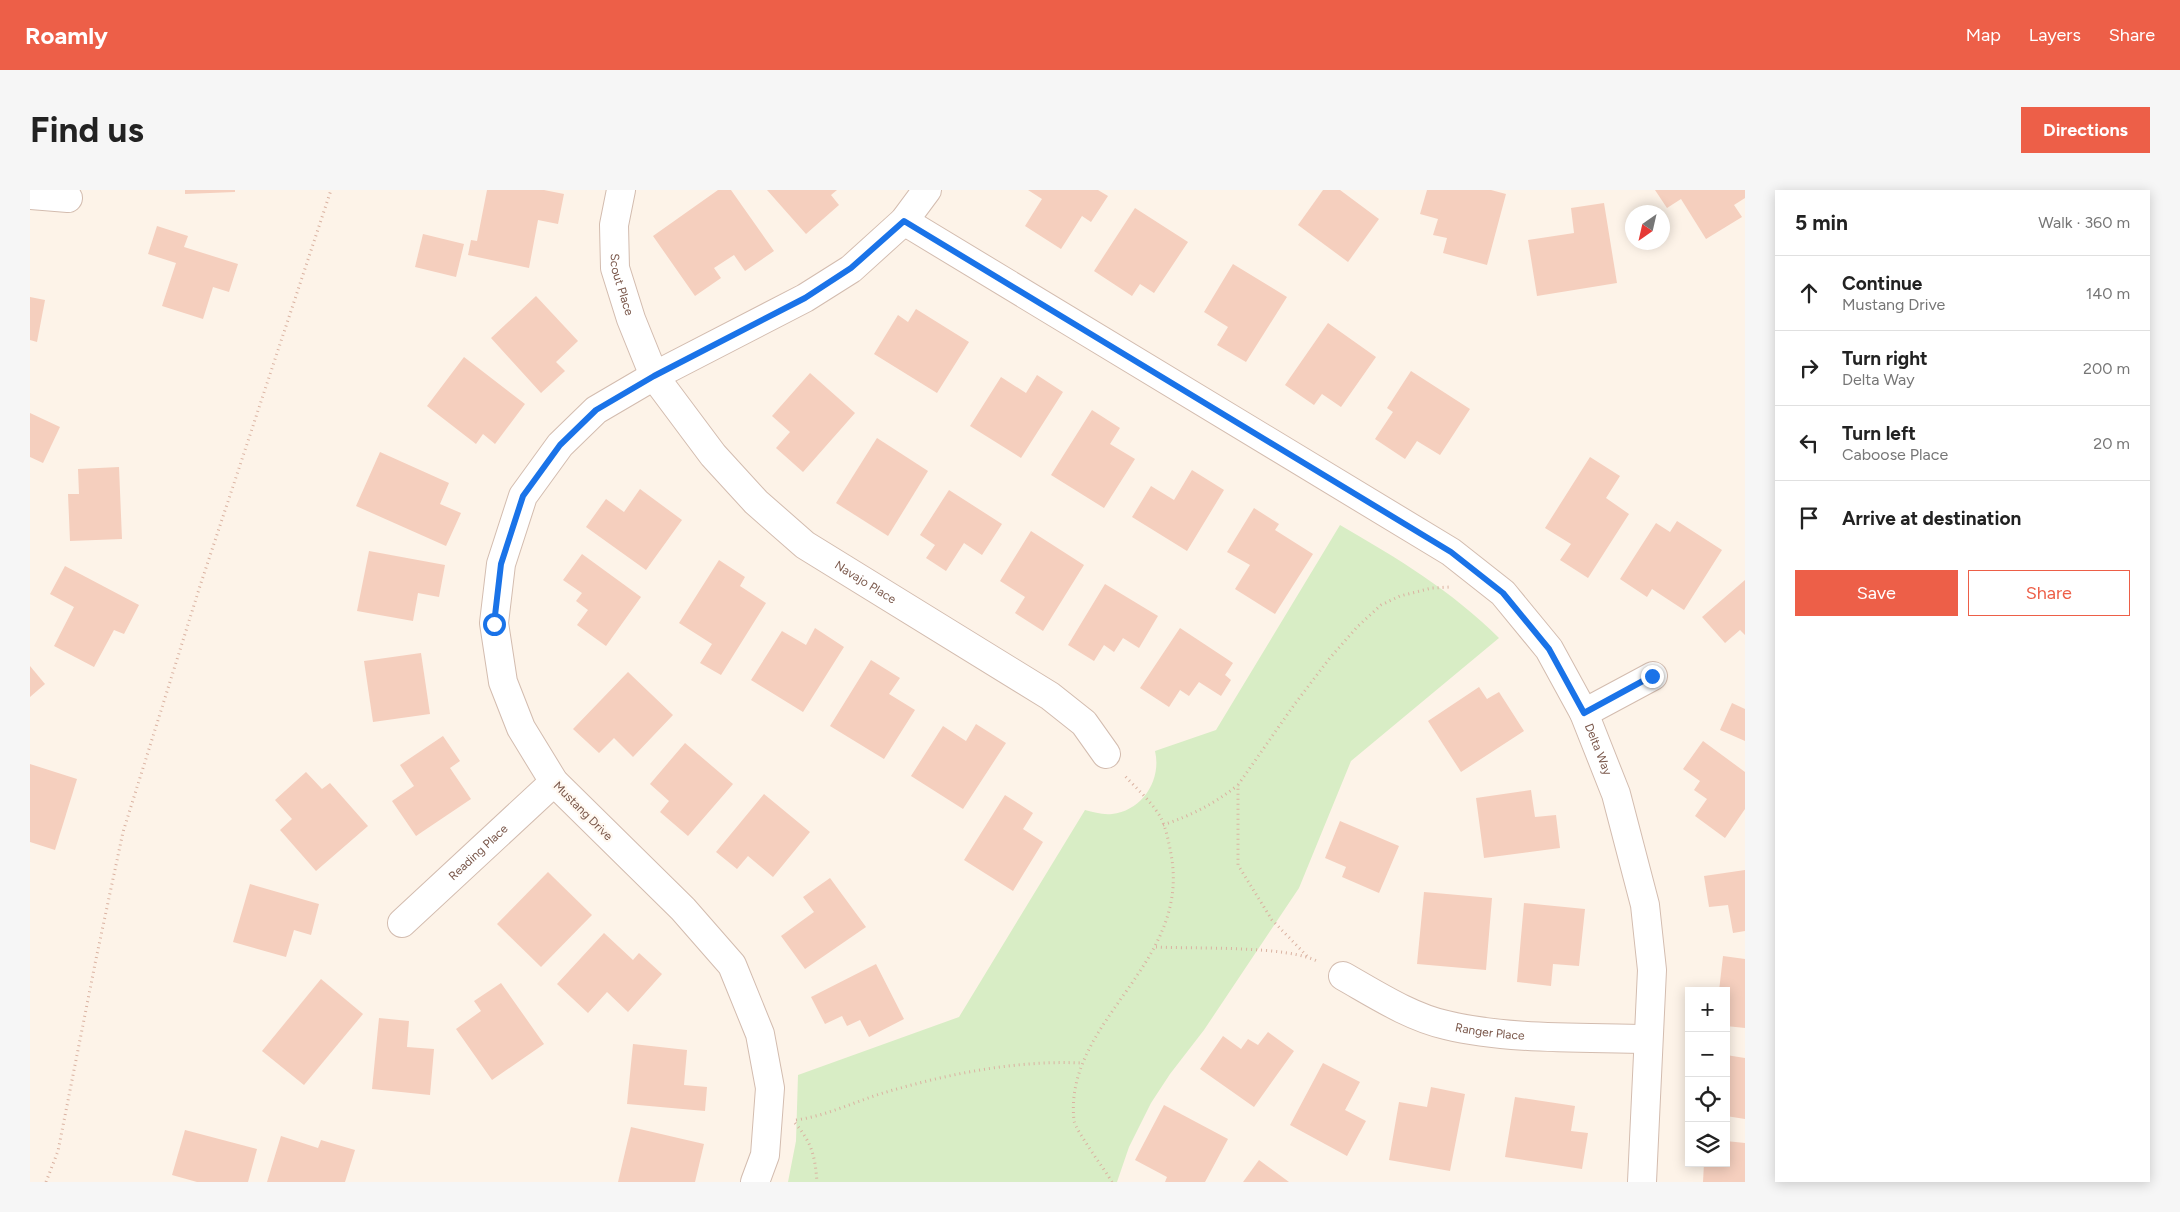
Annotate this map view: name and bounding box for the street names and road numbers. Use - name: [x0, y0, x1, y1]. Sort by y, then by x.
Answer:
- street label: Scout Place: [608, 253, 637, 317]
- street label: Navajo Place: [832, 558, 899, 607]
- street label: Delta Way: [1582, 721, 1615, 778]
- street label: Mustang Drive: [551, 779, 616, 844]
- street label: Reading Place: [446, 821, 511, 883]
- street label: Ranger Place: [1454, 1020, 1525, 1043]

